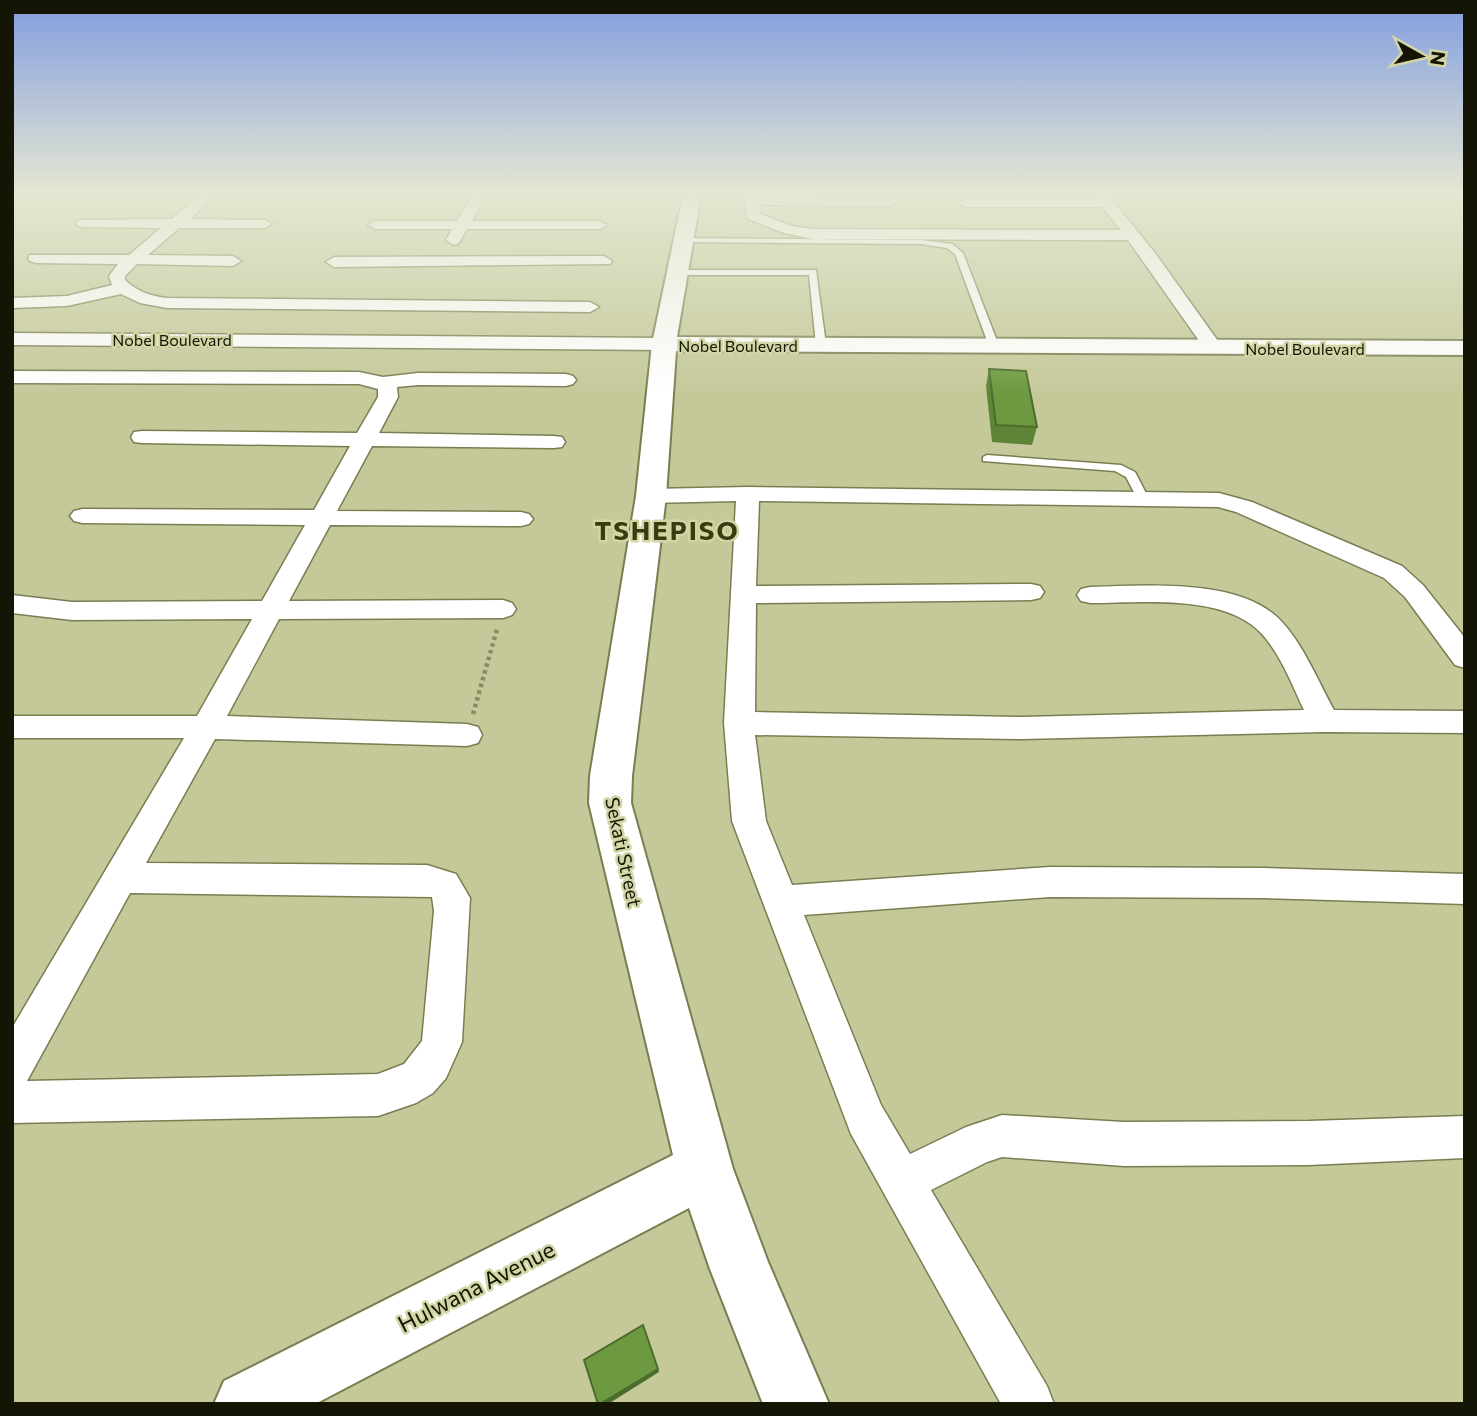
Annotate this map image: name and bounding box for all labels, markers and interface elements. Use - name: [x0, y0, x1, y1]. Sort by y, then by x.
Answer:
- north arrow: [1386, 21, 1456, 91]
- text: N: [1426, 50, 1451, 67]
- street label: Nobel Boulevard: [112, 330, 232, 349]
- street label: Nobel Boulevard: [678, 336, 798, 355]
- street label: Nobel Boulevard: [1245, 339, 1365, 358]
- district label: TSHEPISO: [594, 514, 740, 545]
- street label: Sekati Street: [601, 795, 647, 909]
- street label: Hulwana Avenue: [393, 1234, 559, 1338]

